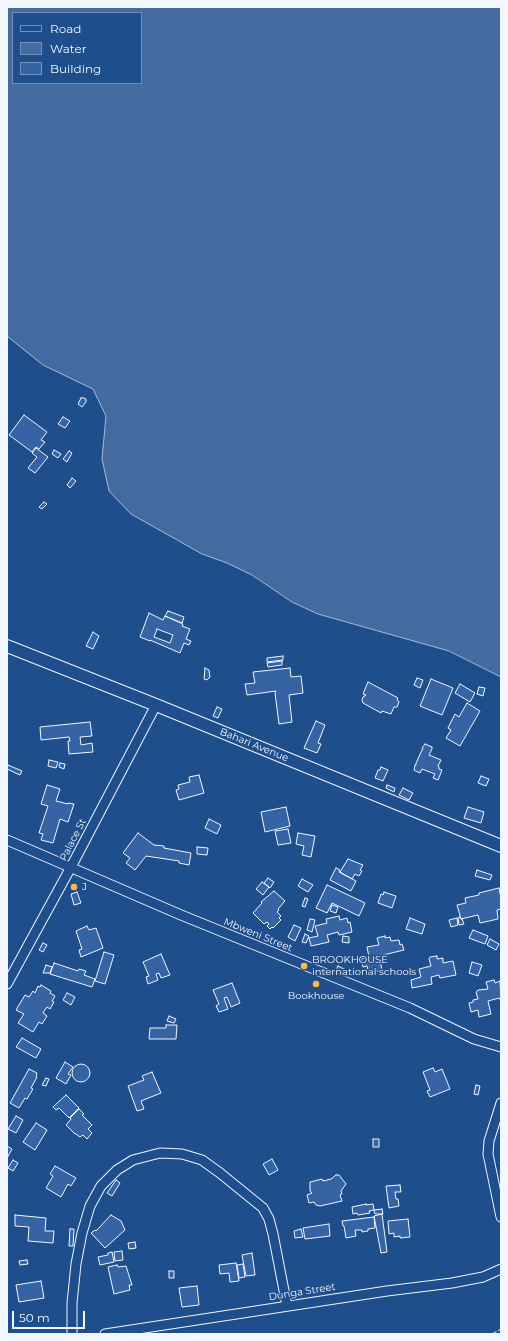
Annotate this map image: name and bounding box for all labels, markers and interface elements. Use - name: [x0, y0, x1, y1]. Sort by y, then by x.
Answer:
- legend: [12, 12, 142, 84]
- text: Road: [50, 21, 81, 36]
- text: Water: [50, 41, 86, 56]
- text: Building: [50, 61, 101, 76]
- street label: Bahari Avenue: [218, 726, 290, 764]
- street label: Palace St: [57, 817, 89, 863]
- place label: J: [82, 881, 87, 893]
- marker: J: [69, 882, 79, 892]
- street label: Mbweni Street: [222, 916, 294, 954]
- place label: BROOKHOUSE international schools: [312, 954, 416, 978]
- marker: BROOKHOUSE international schools: [299, 961, 309, 971]
- marker: Bookhouse: [311, 979, 321, 989]
- place label: Bookhouse: [288, 990, 344, 1002]
- street label: Dunga Street: [268, 1281, 336, 1303]
- scale bar: [14, 1303, 87, 1329]
- text: 50 m: [19, 1310, 50, 1325]

